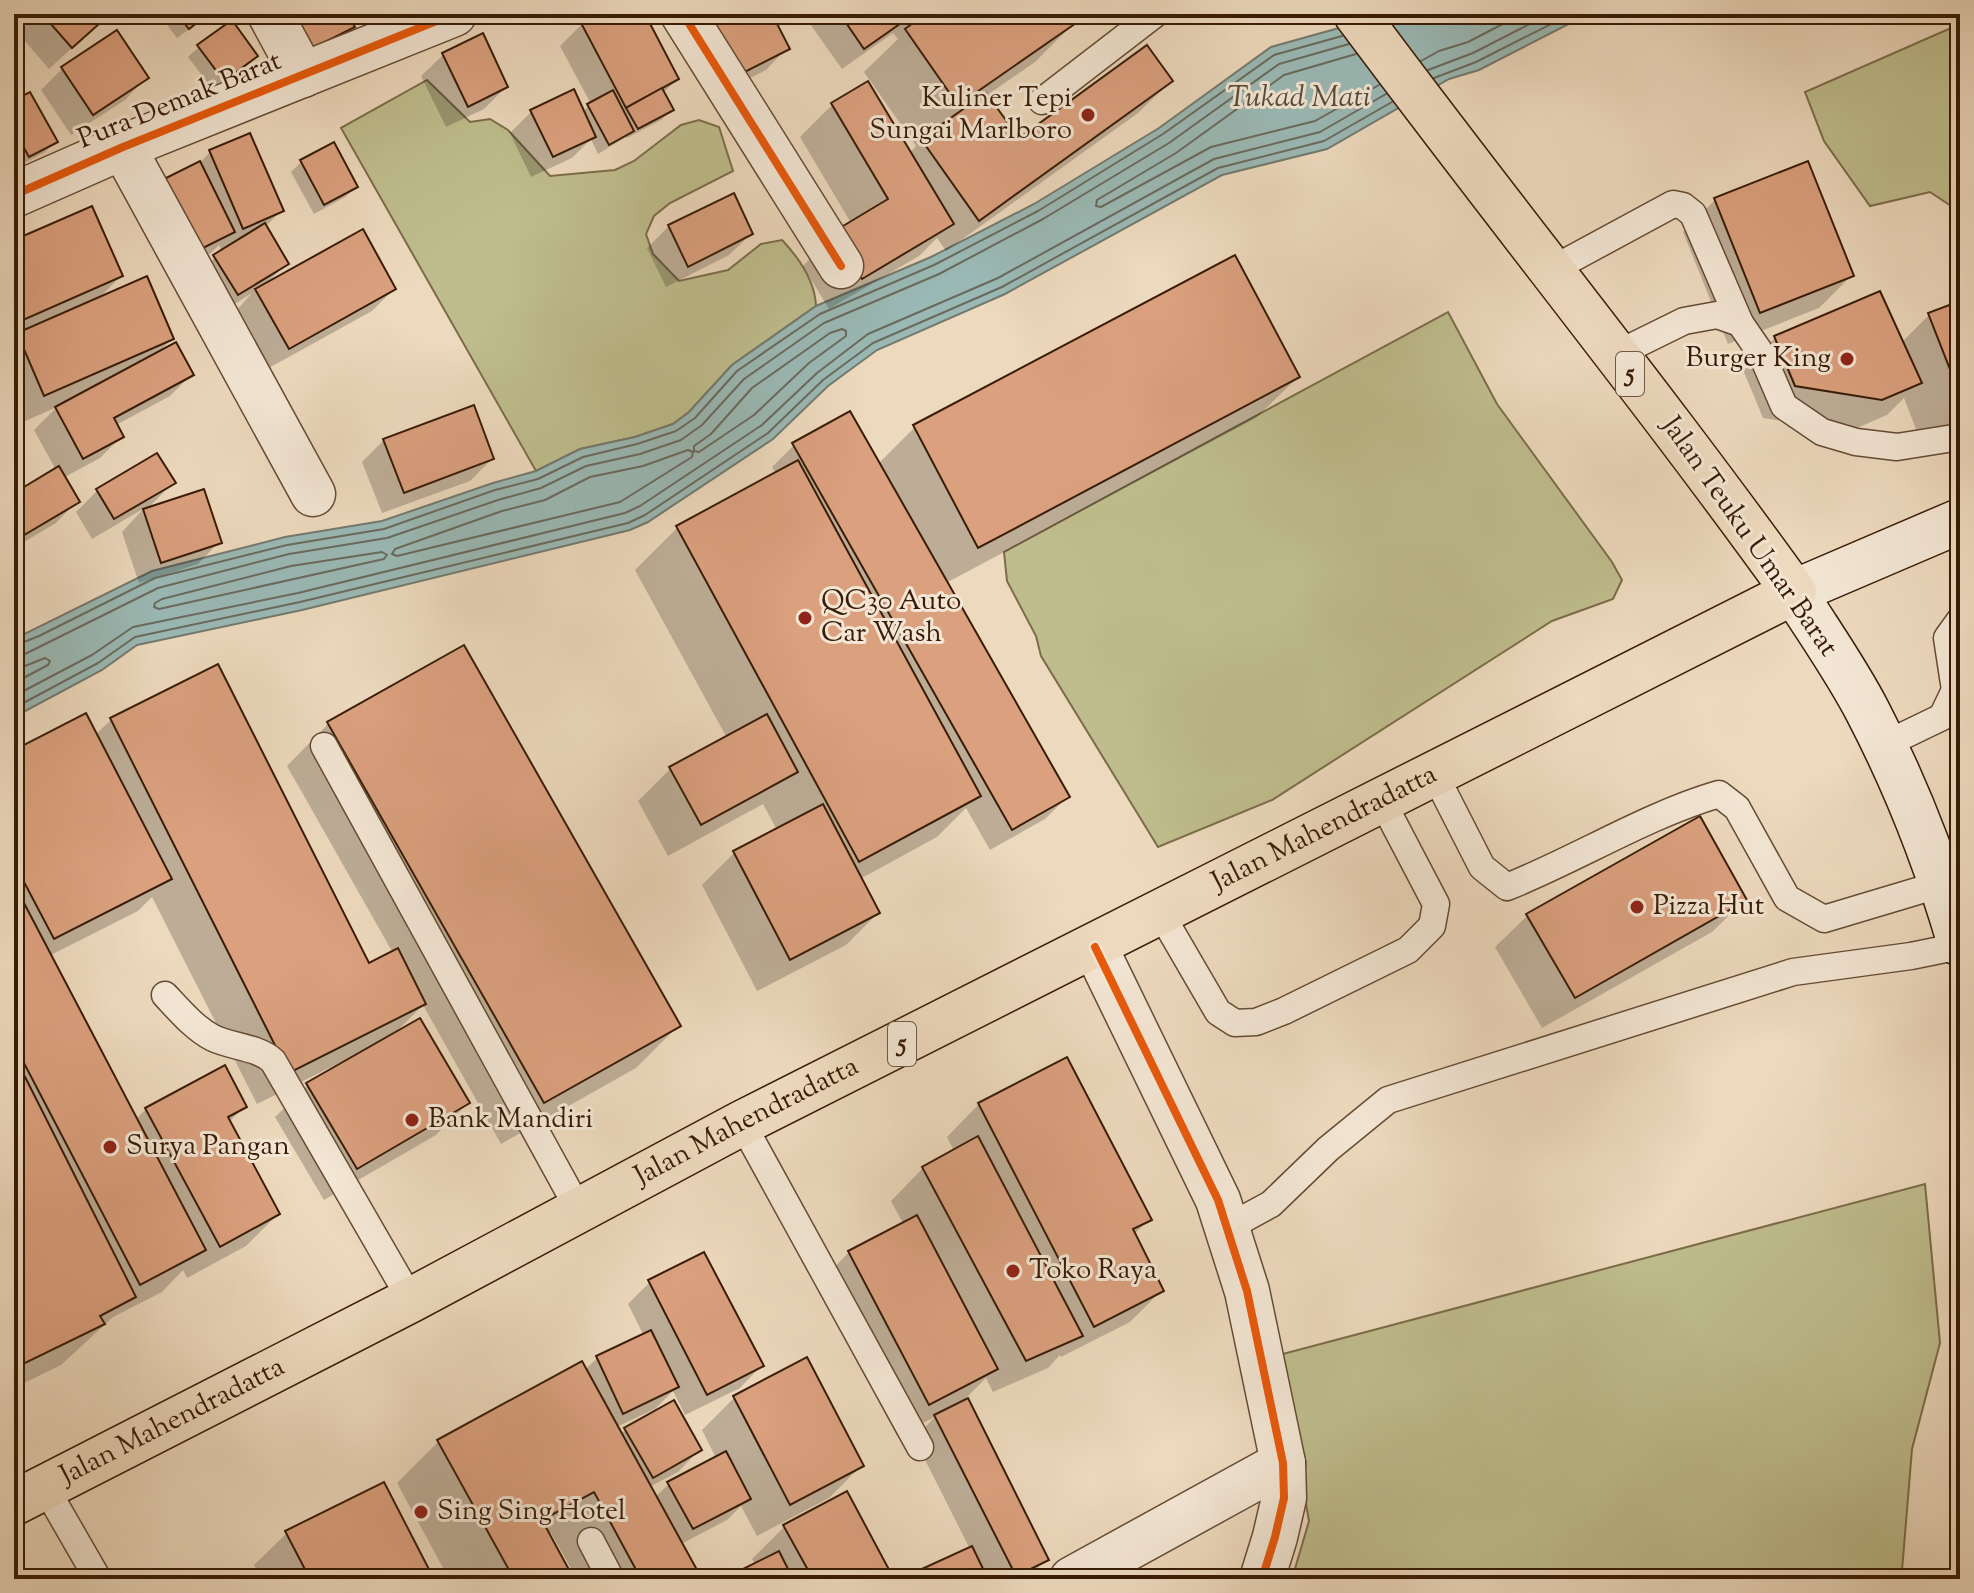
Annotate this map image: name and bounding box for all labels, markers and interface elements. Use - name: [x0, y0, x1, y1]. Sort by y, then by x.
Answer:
- street label: Pura Demak Barat: [72, 42, 288, 160]
- water label: Tukad Mati: [1228, 77, 1370, 120]
- place label: Kuliner Tepi Sungai Marlboro: [869, 79, 1072, 151]
- marker: Kuliner Tepi Sungai Marlboro: [1079, 106, 1097, 124]
- place label: Burger King: [1686, 339, 1831, 379]
- marker: Burger King: [1838, 350, 1856, 368]
- road number: 5: [1616, 352, 1644, 396]
- street label: Jalan Teuku Umar Barat: [1650, 407, 1847, 666]
- place label: QC30 Auto Car Wash: [821, 582, 961, 654]
- marker: QC30 Auto Car Wash: [796, 609, 814, 627]
- street label: Jalan Mahendradatta: [1203, 755, 1444, 903]
- place label: Pizza Hut: [1653, 887, 1765, 927]
- marker: Pizza Hut: [1628, 898, 1646, 916]
- road number: 5: [888, 1022, 916, 1066]
- street label: Jalan Mahendradatta: [626, 1047, 866, 1198]
- place label: Bank Mandiri: [428, 1100, 593, 1140]
- marker: Bank Mandiri: [403, 1111, 421, 1129]
- place label: Surya Pangan: [126, 1127, 290, 1167]
- marker: Surya Pangan: [101, 1138, 119, 1156]
- place label: Toko Raya: [1029, 1251, 1157, 1291]
- marker: Toko Raya: [1004, 1262, 1022, 1280]
- street label: Jalan Mahendradatta: [51, 1348, 292, 1497]
- place label: Sing Sing Hotel: [437, 1492, 626, 1532]
- marker: Sing Sing Hotel: [412, 1503, 430, 1521]

